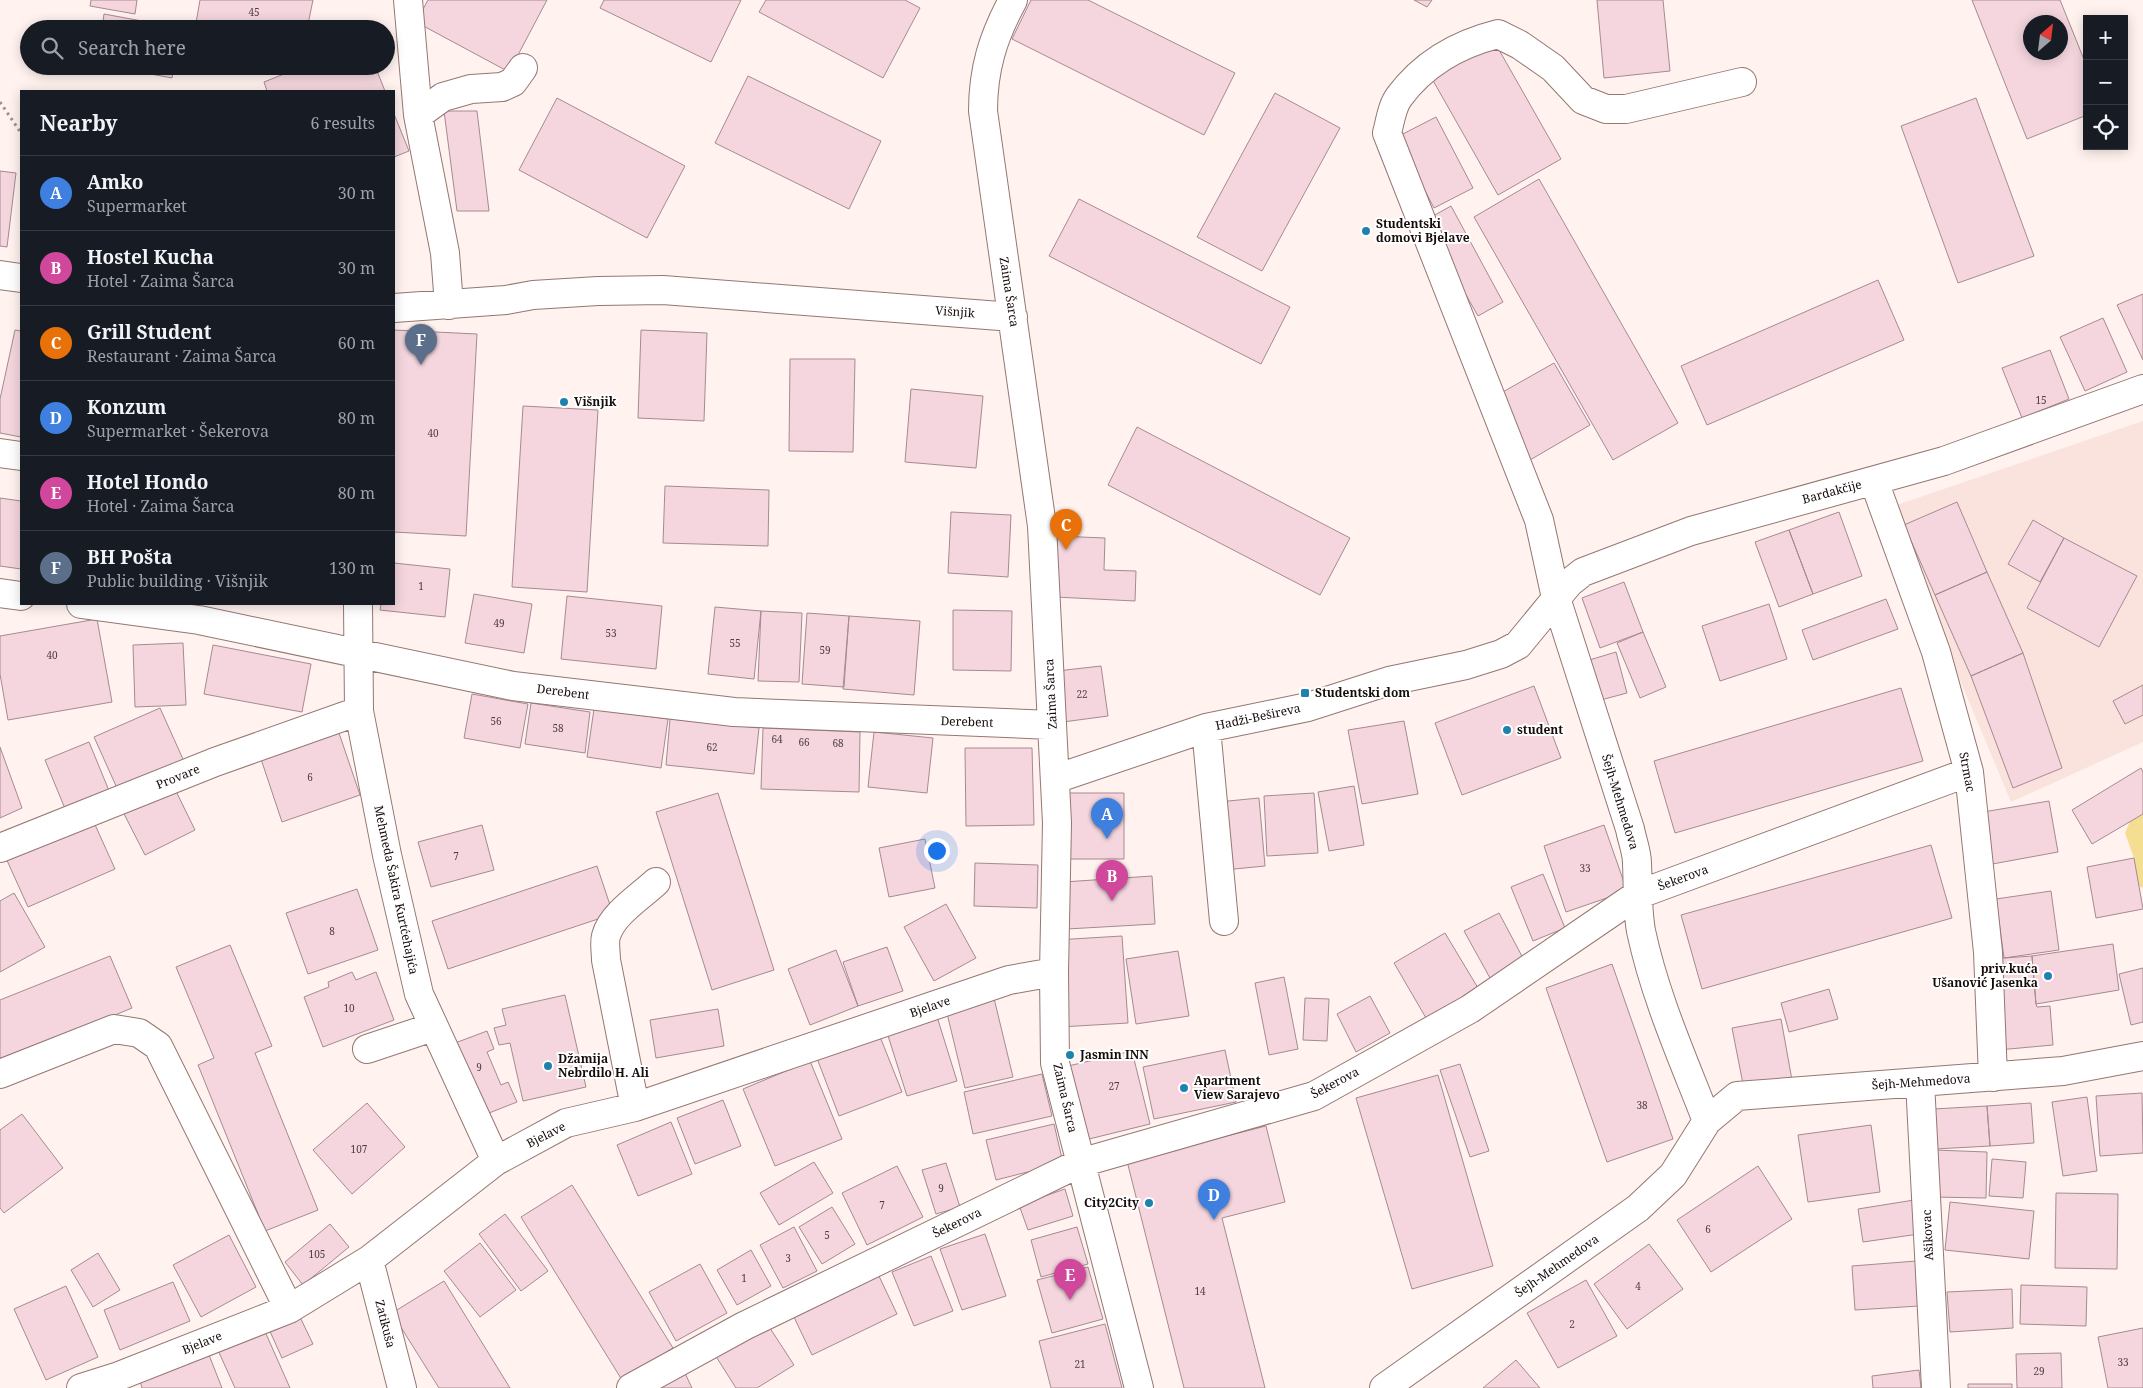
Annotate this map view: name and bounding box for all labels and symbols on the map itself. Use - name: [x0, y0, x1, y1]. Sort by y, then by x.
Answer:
- house number: 45: [248, 5, 260, 19]
- north arrow: [2023, 15, 2068, 60]
- place label: Studentski domovi Bjelave: [1376, 215, 1470, 246]
- marker: Studentski domovi Bjelave: [1360, 225, 1372, 237]
- street label: Zaima Šarca: [996, 256, 1023, 328]
- street label: Višnjik: [935, 302, 976, 321]
- pin: F: [405, 324, 437, 365]
- place label: Višnjik: [574, 393, 617, 410]
- house number: 15: [2035, 393, 2047, 407]
- marker: Višnjik: [558, 396, 570, 408]
- house number: 40: [427, 426, 439, 440]
- street label: Bardakčije: [1800, 475, 1864, 508]
- pin: C: [1050, 509, 1082, 550]
- house number: 1: [418, 579, 424, 593]
- house number: 49: [493, 616, 505, 630]
- house number: 53: [605, 626, 617, 640]
- house number: 55: [729, 636, 741, 650]
- house number: 59: [819, 643, 831, 657]
- house number: 40: [46, 648, 58, 662]
- street label: Zaima Šarca: [1040, 658, 1061, 730]
- street label: Derebent: [536, 680, 590, 703]
- place label: Studentski dom: [1315, 684, 1410, 701]
- house number: 22: [1076, 687, 1088, 701]
- marker: Studentski dom: [1299, 687, 1311, 699]
- street label: Hadži-Bešireva: [1214, 699, 1302, 734]
- street label: Derebent: [940, 712, 994, 731]
- house number: 56: [490, 714, 502, 728]
- house number: 58: [552, 721, 564, 735]
- place label: student: [1517, 721, 1563, 738]
- marker: student: [1501, 724, 1513, 736]
- house number: 64: [771, 732, 783, 746]
- house number: 66: [798, 735, 810, 749]
- house number: 68: [832, 736, 844, 750]
- house number: 62: [706, 740, 718, 754]
- street label: Strmac: [1955, 750, 1980, 793]
- street label: Šejh-Mehmedova: [1598, 752, 1643, 852]
- street label: Provare: [153, 760, 202, 793]
- house number: 6: [307, 770, 313, 784]
- pin: A: [1091, 798, 1123, 839]
- street label: Mehmeda Šakira Kurtćehajića: [370, 804, 423, 976]
- your location: [924, 838, 950, 864]
- house number: 7: [453, 849, 459, 863]
- pin: B: [1096, 860, 1128, 901]
- street label: Šekerova: [1655, 860, 1711, 894]
- house number: 33: [1579, 861, 1591, 875]
- house number: 8: [329, 924, 335, 938]
- place label: priv.kuća Ušanović Jasenka: [1932, 960, 2038, 991]
- marker: priv.kuća Ušanović Jasenka: [2042, 970, 2054, 982]
- street label: Bjelave: [907, 992, 952, 1021]
- house number: 10: [343, 1001, 355, 1015]
- place label: Jasmin INN: [1079, 1046, 1149, 1063]
- marker: Jasmin INN: [1064, 1049, 1076, 1061]
- place label: Džamija Nebrdilo H. Ali: [558, 1050, 650, 1081]
- house number: 9: [476, 1060, 482, 1074]
- marker: Džamija Nebrdilo H. Ali: [542, 1060, 554, 1072]
- street label: Zaima Šarca: [1049, 1062, 1082, 1134]
- street label: Šekerova: [1308, 1063, 1362, 1102]
- street label: Šejh-Mehmedova: [1871, 1070, 1971, 1093]
- place label: Apartment View Sarajevo: [1194, 1072, 1280, 1103]
- house number: 27: [1108, 1079, 1120, 1093]
- marker: Apartment View Sarajevo: [1178, 1082, 1190, 1094]
- house number: 38: [1636, 1098, 1648, 1112]
- street label: Bjelave: [523, 1118, 568, 1152]
- house number: 107: [351, 1142, 368, 1156]
- pin: D: [1198, 1179, 1230, 1220]
- house number: 9: [938, 1181, 944, 1195]
- place label: City2City: [1084, 1194, 1139, 1211]
- marker: City2City: [1143, 1197, 1155, 1209]
- house number: 7: [879, 1198, 885, 1212]
- street label: Šekerova: [929, 1203, 984, 1242]
- street label: Ašikovac: [1918, 1209, 1937, 1261]
- house number: 6: [1705, 1222, 1711, 1236]
- house number: 5: [824, 1228, 830, 1242]
- street label: Šejh-Mehmedova: [1511, 1230, 1602, 1301]
- house number: 105: [309, 1247, 325, 1261]
- house number: 3: [785, 1251, 791, 1265]
- pin: E: [1054, 1259, 1086, 1300]
- house number: 1: [741, 1271, 747, 1285]
- house number: 4: [1635, 1279, 1641, 1293]
- house number: 14: [1194, 1284, 1206, 1298]
- street label: Zatikuša: [371, 1298, 400, 1350]
- house number: 2: [1569, 1317, 1575, 1331]
- street label: Bjelave: [179, 1327, 224, 1358]
- house number: 33: [2117, 1355, 2129, 1369]
- house number: 21: [1074, 1357, 1086, 1371]
- house number: 29: [2033, 1364, 2045, 1378]

